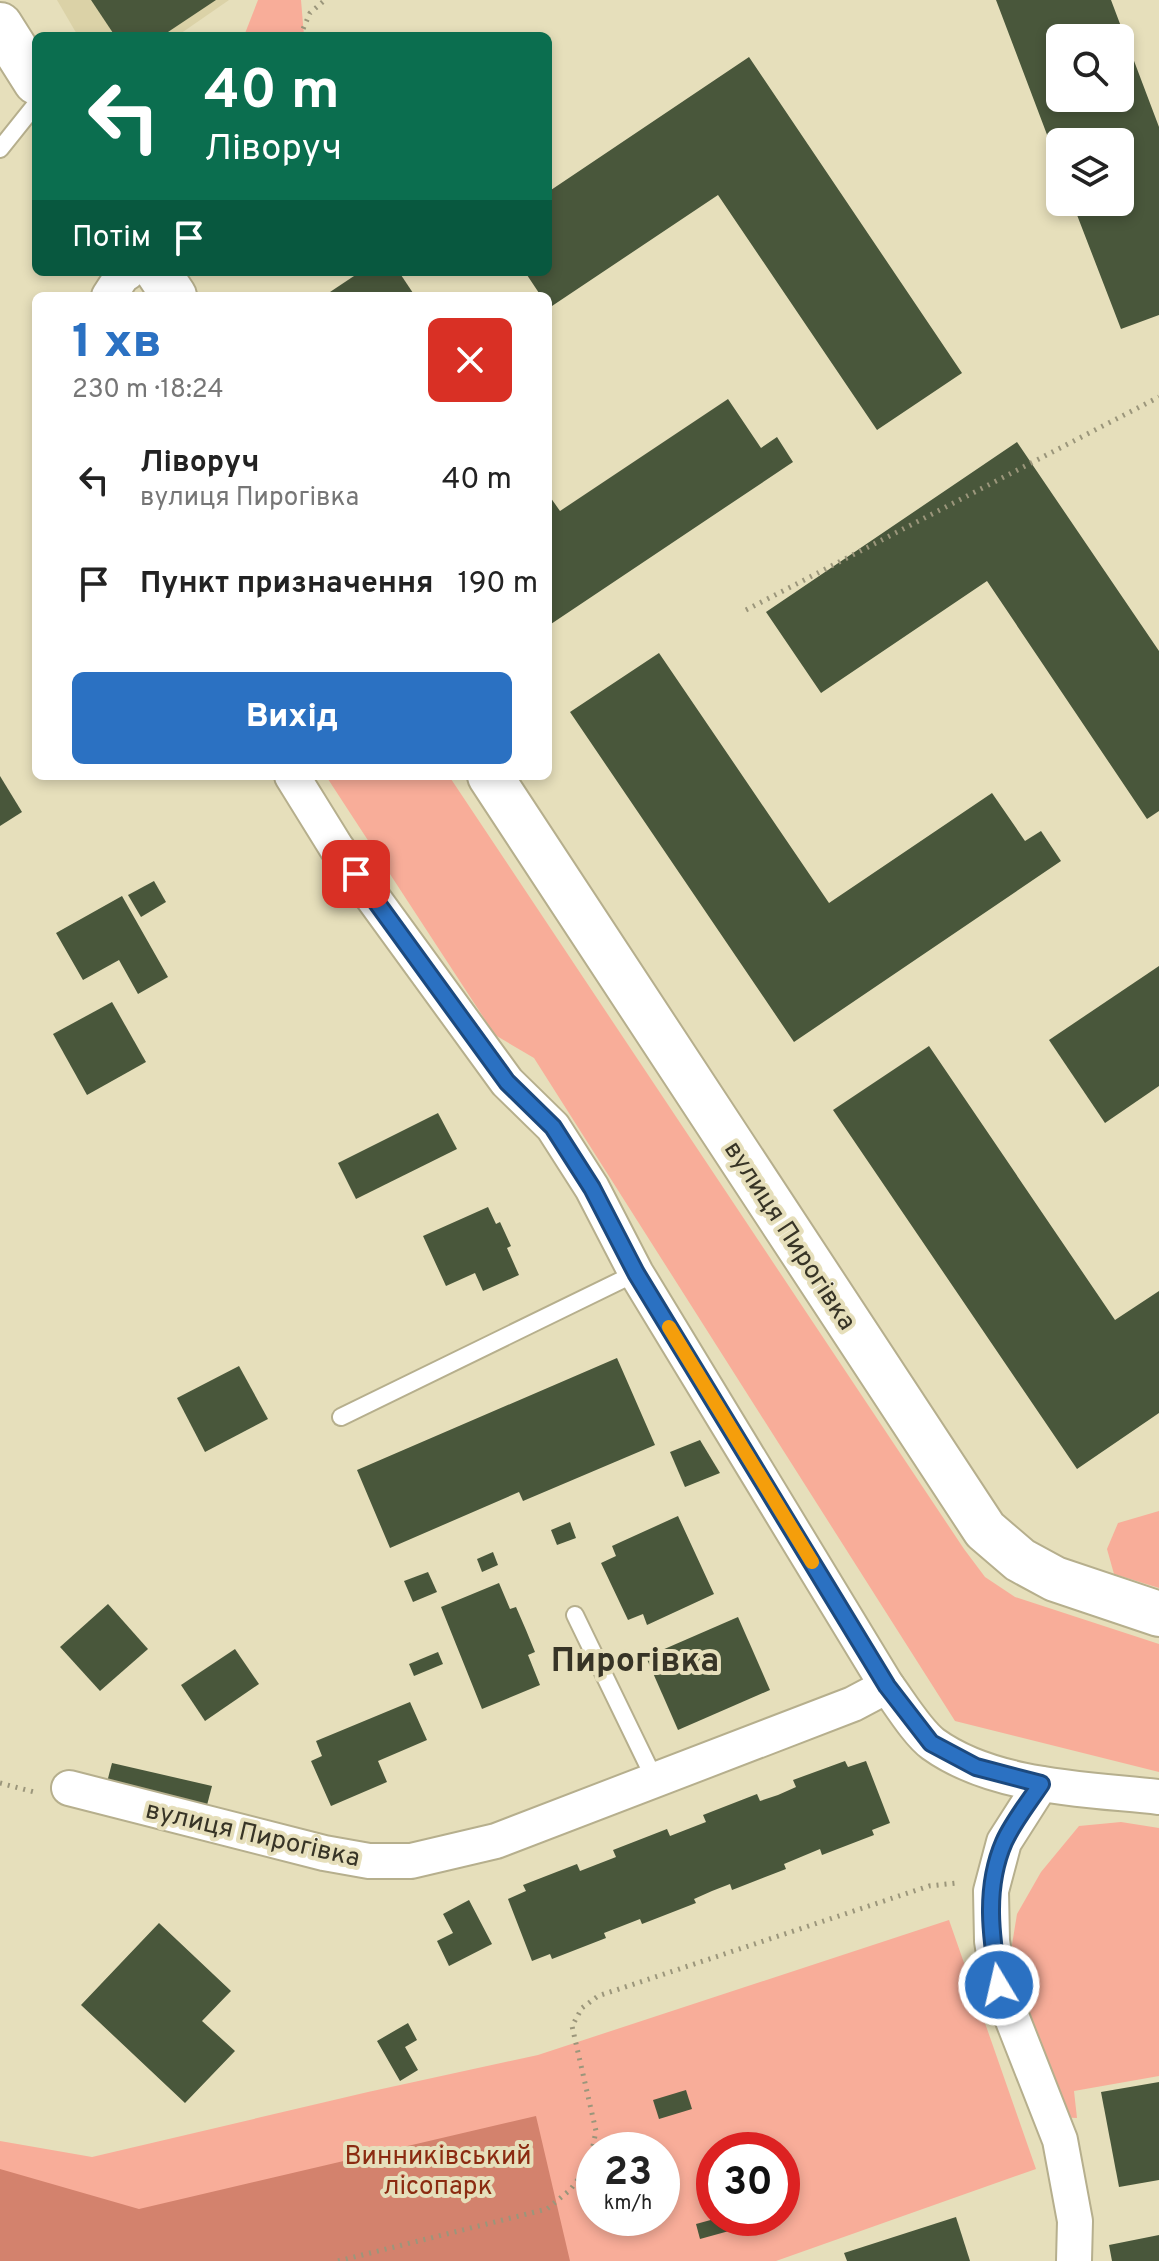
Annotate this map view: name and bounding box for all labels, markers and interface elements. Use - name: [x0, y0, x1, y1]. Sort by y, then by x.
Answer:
- map controls: [1046, 24, 1134, 216]
- button: search: [1046, 24, 1134, 112]
- text: 40 m: [204, 58, 340, 128]
- icon: left: [72, 64, 176, 168]
- text: Ліворуч: [204, 127, 342, 173]
- button: layers: [1046, 128, 1134, 216]
- icon: arrive: [167, 216, 211, 260]
- text: Потім: [72, 220, 151, 257]
- text: 1 хв: [72, 314, 162, 374]
- button: close: [428, 318, 512, 402]
- text: 230 m · 18:24: [72, 374, 224, 407]
- text: Ліворуч: [140, 445, 259, 482]
- icon: left: [72, 458, 116, 502]
- text: 40 m: [442, 462, 512, 499]
- text: вулиця Пирогівка: [140, 482, 359, 515]
- icon: arrive: [72, 562, 116, 606]
- text: Пункт призначення: [140, 566, 433, 603]
- text: 190 m: [457, 566, 538, 603]
- button: Вихід: [72, 672, 512, 764]
- pin: [322, 840, 390, 908]
- icon: arrive: [334, 852, 378, 896]
- street label: вулиця Пирогівка: [715, 1135, 862, 1337]
- district label: Пирогівка: [551, 1641, 719, 1684]
- street label: вулиця Пирогівка: [142, 1795, 363, 1876]
- position arrow: [957, 1943, 1041, 2027]
- speed limit sign: 30: [696, 2132, 800, 2236]
- park label: Винниківський лісопарк: [344, 2141, 532, 2204]
- text: 23: [604, 2149, 652, 2199]
- text: km/h: [604, 2191, 652, 2217]

